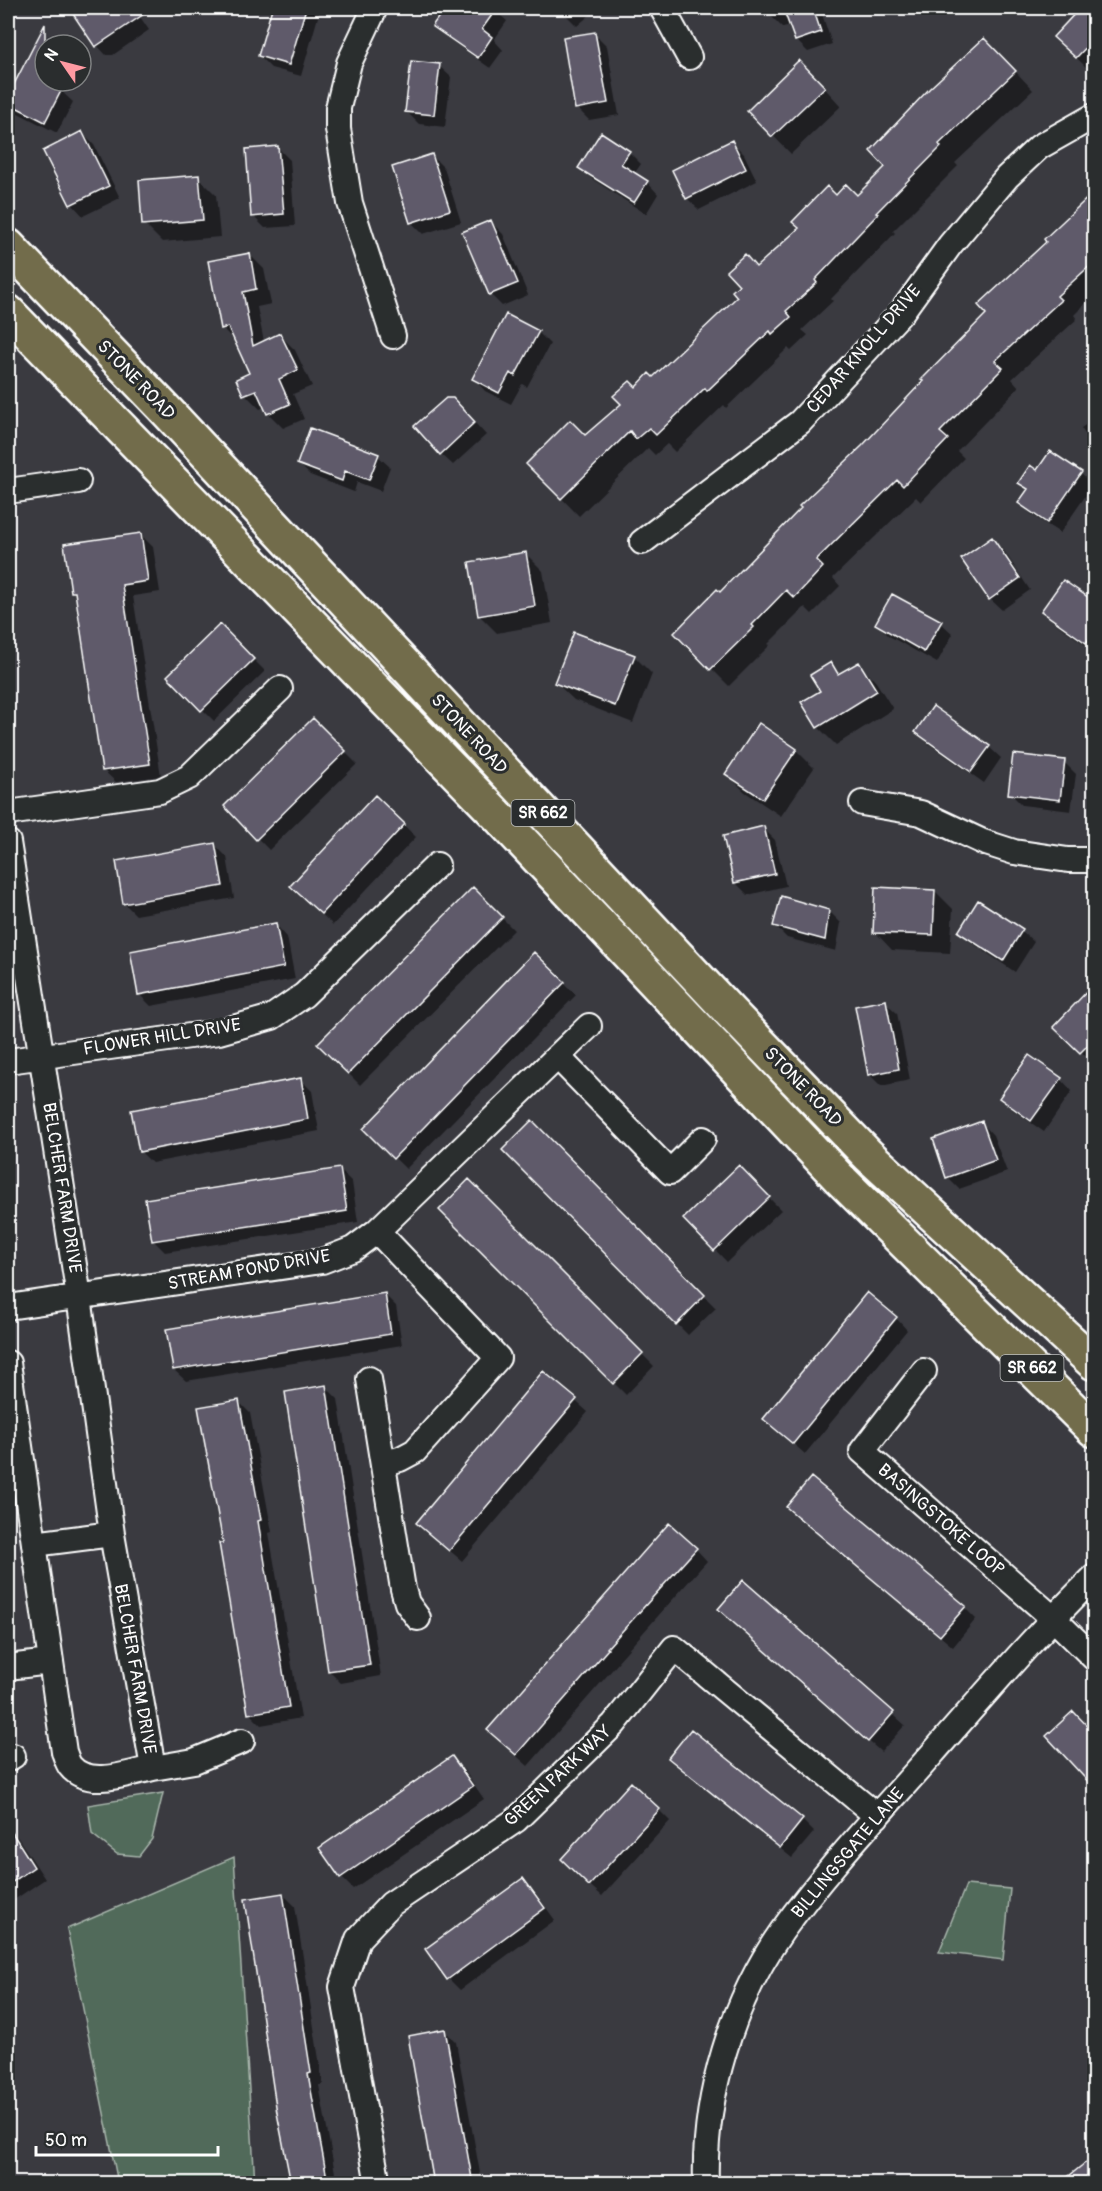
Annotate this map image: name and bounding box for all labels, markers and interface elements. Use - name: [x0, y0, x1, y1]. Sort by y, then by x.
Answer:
- north arrow: [33, 33, 93, 93]
- text: N: [40, 45, 63, 65]
- street label: CEDAR KNOLL DRIVE: [802, 280, 926, 418]
- street label: STONE ROAD: [92, 335, 180, 425]
- street label: STONE ROAD: [426, 689, 512, 779]
- road number: SR 662: [512, 800, 574, 826]
- street label: FLOWER HILL DRIVE: [82, 1013, 242, 1061]
- street label: STONE ROAD: [759, 1042, 847, 1132]
- street label: BELCHER FARM DRIVE: [37, 1101, 87, 1275]
- street label: STREAM POND DRIVE: [166, 1244, 332, 1296]
- road number: SR 662: [1000, 1355, 1064, 1381]
- street label: BASINGSTOKE LOOP: [873, 1459, 1009, 1581]
- street label: BELCHER FARM DRIVE: [109, 1582, 161, 1756]
- street label: GREEN PARK WAY: [499, 1720, 617, 1832]
- street label: BILLINGSGATE LANE: [786, 1783, 910, 1923]
- scale bar: [36, 2119, 218, 2157]
- text: 50 m: [45, 2129, 87, 2152]

